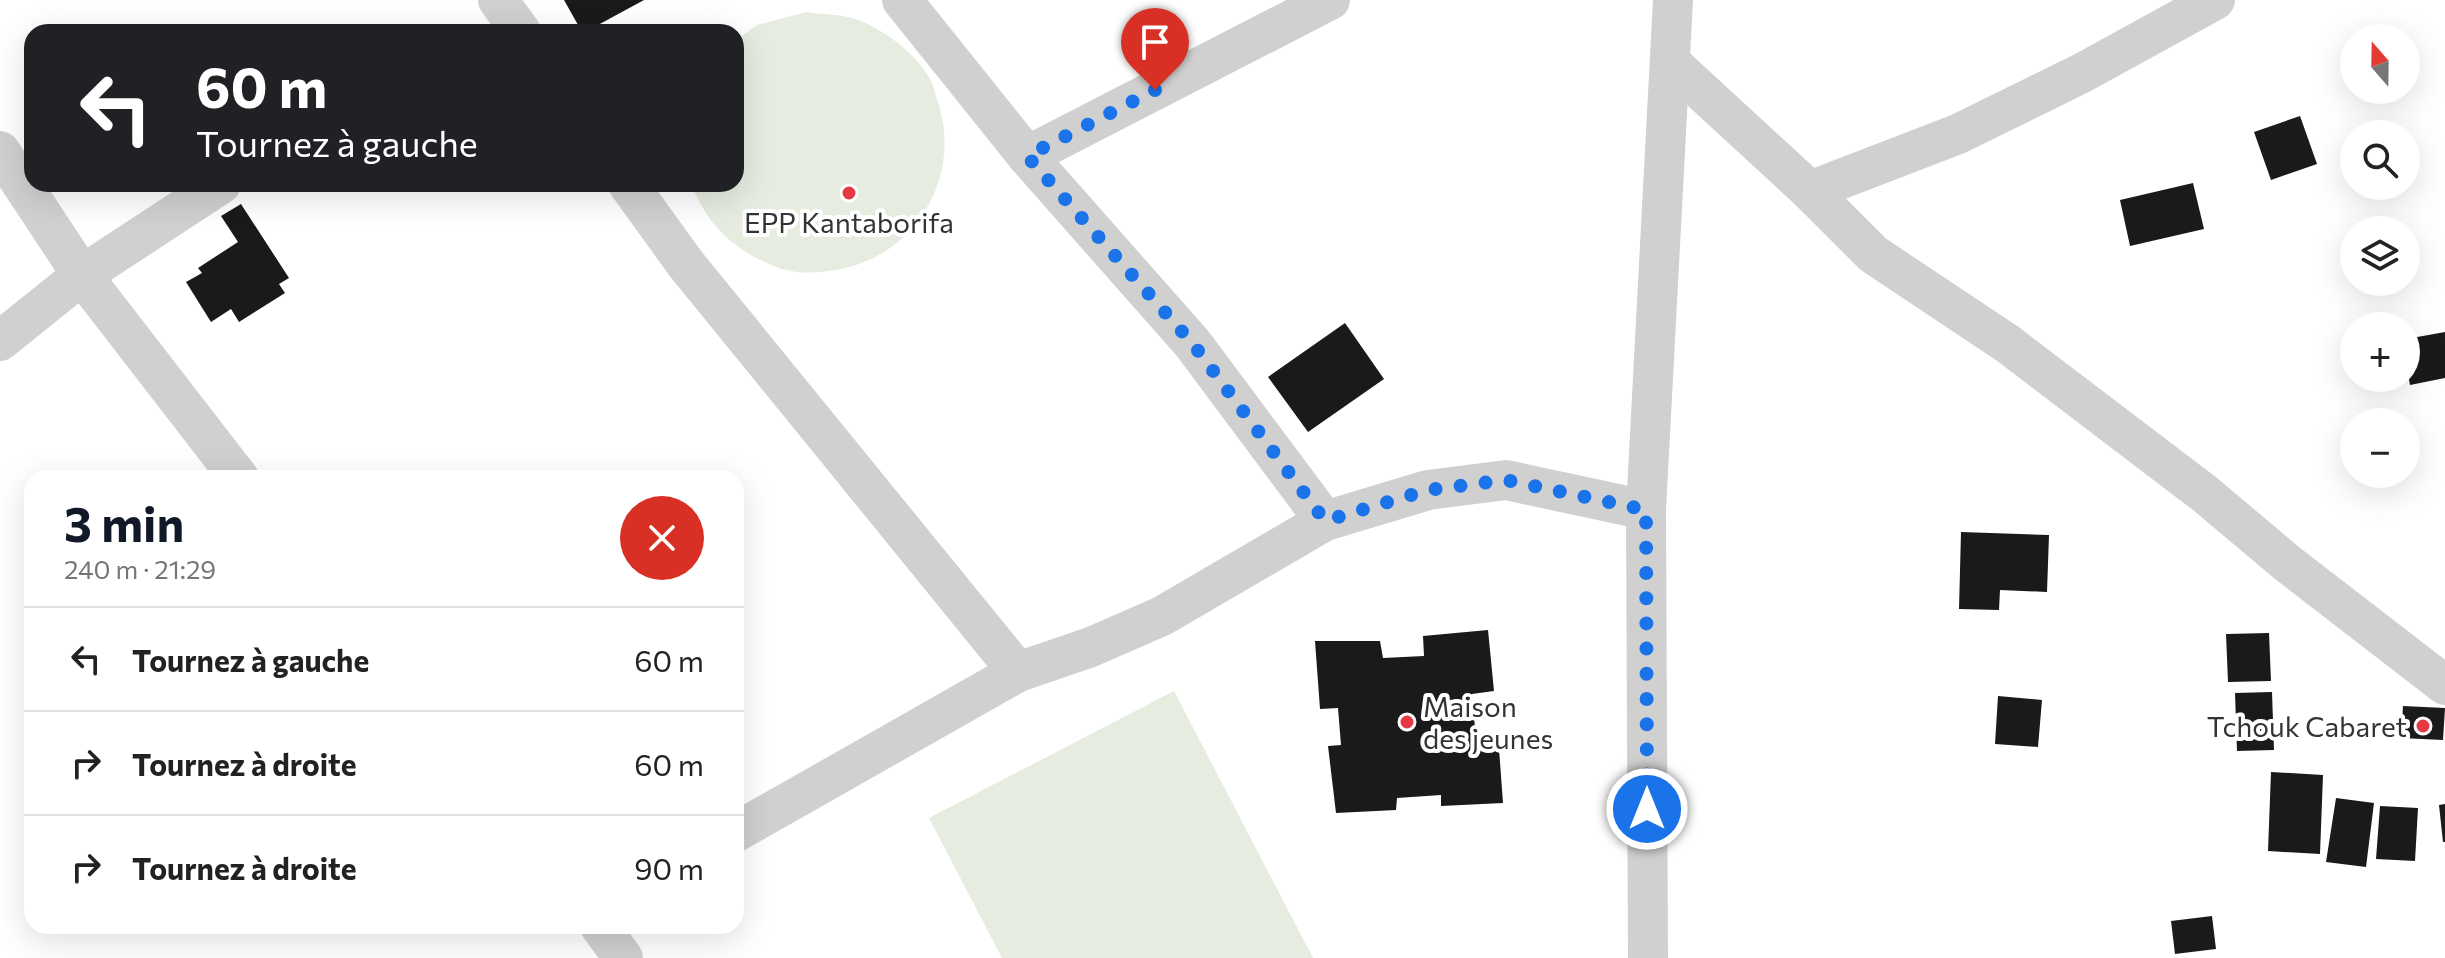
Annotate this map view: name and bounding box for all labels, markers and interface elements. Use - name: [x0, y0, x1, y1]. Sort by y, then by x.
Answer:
- pin: [1121, 8, 1189, 90]
- icon: arrive: [1133, 20, 1177, 64]
- north arrow: [2340, 24, 2420, 104]
- map controls: [2340, 24, 2420, 488]
- text: 60 m: [196, 51, 327, 120]
- icon: left: [64, 56, 168, 160]
- text: Tournez à gauche: [196, 120, 478, 164]
- button: search: [2340, 120, 2420, 200]
- marker: EPP Kantaborifa: [840, 184, 858, 202]
- place label: EPP Kantaborifa: [744, 205, 954, 239]
- button: layers: [2340, 216, 2420, 296]
- button: +: [2340, 312, 2420, 392]
- button: −: [2340, 408, 2420, 488]
- text: 3 min: [64, 493, 184, 552]
- button: close: [620, 496, 704, 580]
- text: 240 m · 21:29: [64, 553, 216, 584]
- icon: left: [64, 637, 108, 681]
- text: Tournez à gauche: [132, 641, 369, 678]
- text: 60 m: [634, 641, 704, 678]
- place label: Maison des jeunes: [1423, 689, 1553, 755]
- place label: Tchouk Cabaret: [2207, 709, 2407, 743]
- marker: Maison des jeunes: [1398, 713, 1416, 731]
- marker: Tchouk Cabaret: [2414, 717, 2432, 735]
- icon: right: [64, 741, 108, 785]
- text: Tournez à droite: [132, 745, 356, 782]
- text: 60 m: [634, 745, 704, 782]
- position arrow: [1605, 767, 1689, 851]
- icon: right: [64, 845, 108, 889]
- text: Tournez à droite: [132, 849, 356, 886]
- text: 90 m: [634, 849, 704, 886]

